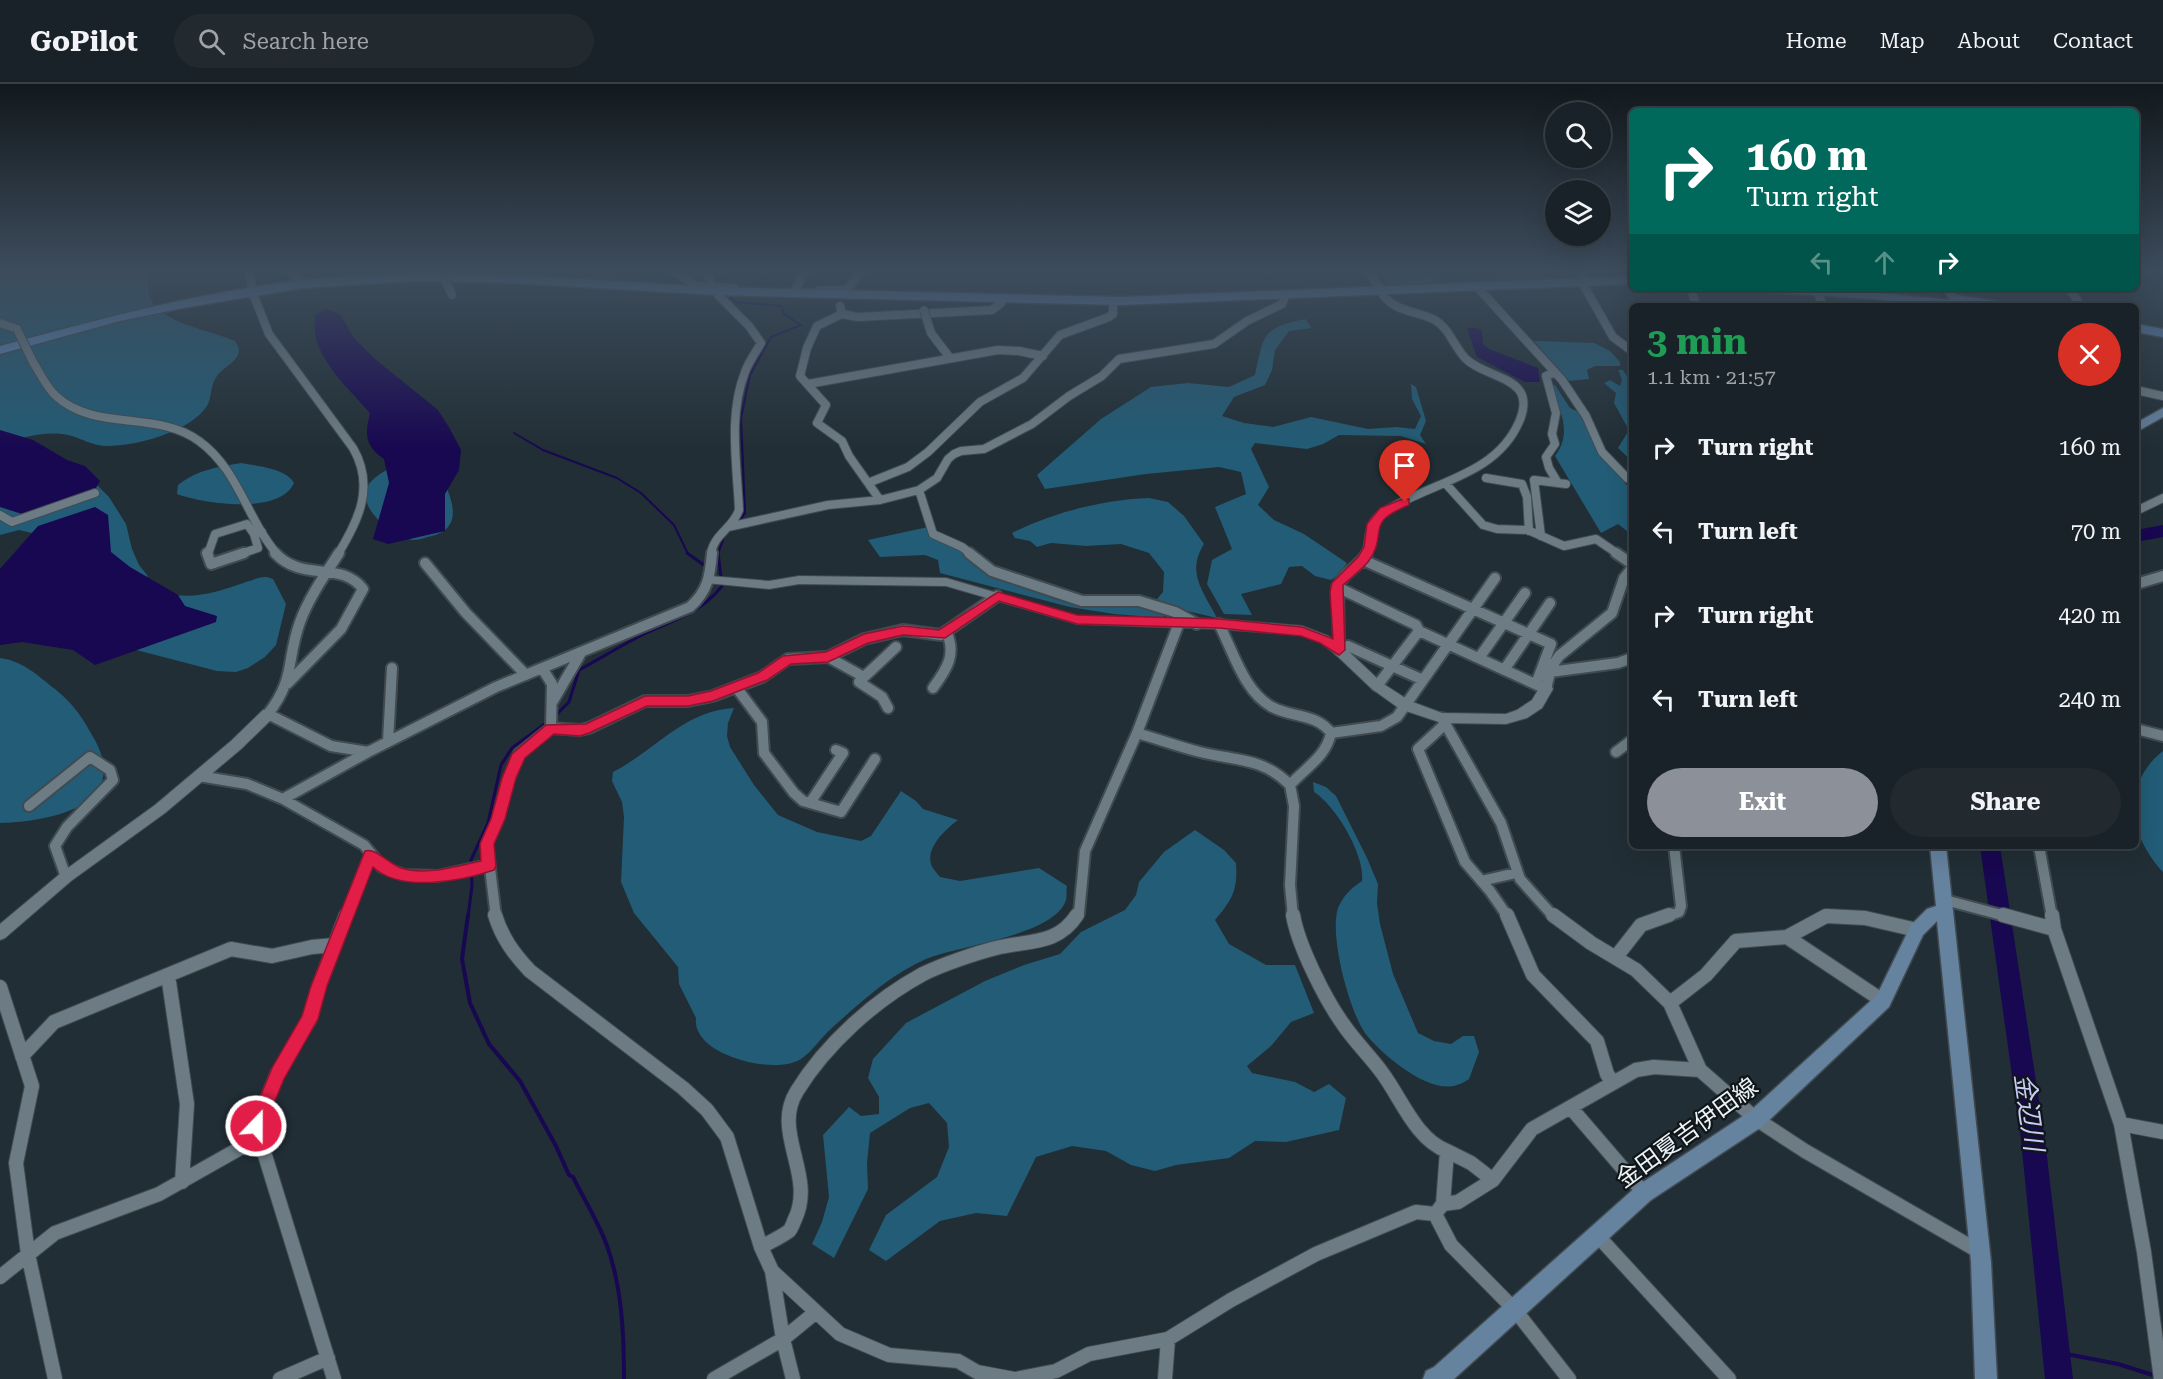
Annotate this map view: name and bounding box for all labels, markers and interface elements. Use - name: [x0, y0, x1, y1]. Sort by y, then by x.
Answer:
- search box: [174, 14, 594, 68]
- text: GoPilot: [30, 25, 138, 58]
- icon: search: [195, 25, 228, 58]
- text: Search here: [243, 29, 369, 54]
- text: Home: [1786, 29, 1847, 53]
- text: Map: [1880, 29, 1925, 53]
- text: About: [1958, 29, 2020, 53]
- text: Contact: [2053, 29, 2133, 53]
- map controls: [1545, 102, 1611, 246]
- button: search: [1545, 102, 1611, 168]
- text: 160 m: [1746, 131, 1868, 180]
- icon: right: [1647, 132, 1725, 210]
- button: layers: [1545, 180, 1611, 246]
- text: Turn right: [1746, 181, 1879, 213]
- icon: left: [1805, 246, 1838, 279]
- icon: ahead: [1868, 246, 1901, 279]
- icon: right: [1931, 246, 1964, 279]
- text: 3 min: [1647, 321, 1747, 363]
- button: close: [2058, 323, 2121, 386]
- text: 1.1 km · 21:57: [1647, 365, 1776, 389]
- icon: right: [1647, 431, 1680, 464]
- text: Turn right: [1698, 435, 1813, 460]
- text: 160 m: [2058, 435, 2121, 460]
- pin: [1379, 440, 1430, 502]
- icon: arrive: [1388, 449, 1421, 482]
- icon: left: [1647, 515, 1680, 548]
- text: Turn left: [1698, 519, 1798, 544]
- text: 70 m: [2071, 519, 2121, 544]
- icon: right: [1647, 599, 1680, 632]
- text: Turn right: [1698, 603, 1813, 628]
- text: 420 m: [2058, 603, 2121, 628]
- icon: left: [1647, 683, 1680, 716]
- text: Turn left: [1698, 687, 1798, 712]
- text: 240 m: [2058, 687, 2121, 712]
- button: Exit: [1647, 768, 1878, 837]
- button: Share: [1890, 768, 2121, 837]
- water label: 金辺川: [2009, 1071, 2050, 1156]
- street label: 金田夏吉伊田線: [1611, 1072, 1763, 1194]
- position arrow: [224, 1094, 288, 1158]

